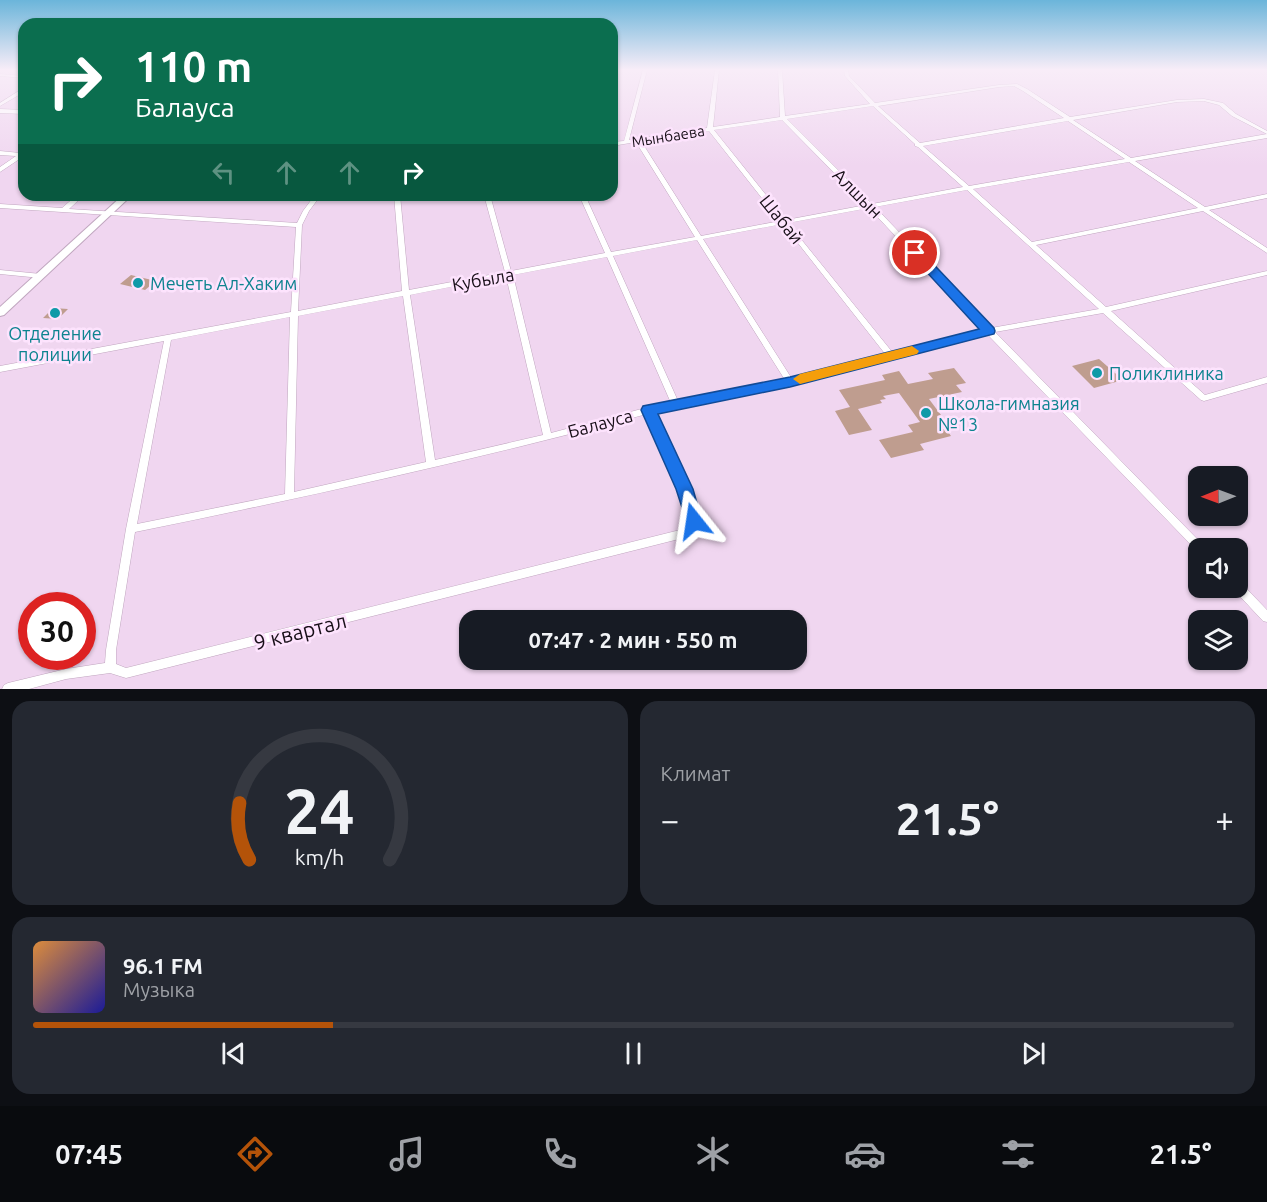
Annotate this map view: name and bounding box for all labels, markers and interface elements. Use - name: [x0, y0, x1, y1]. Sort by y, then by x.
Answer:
- icon: right: [36, 42, 114, 120]
- text: 110 m: [135, 43, 252, 90]
- text: Балауса: [135, 92, 235, 122]
- street label: Мынбаева: [630, 122, 706, 150]
- icon: left: [207, 156, 240, 189]
- icon: ahead: [270, 156, 303, 189]
- icon: ahead: [333, 156, 366, 189]
- icon: right: [396, 156, 429, 189]
- street label: Алшын: [829, 164, 887, 222]
- street label: Шабай: [756, 190, 808, 248]
- pin: [889, 227, 940, 278]
- icon: arrive: [898, 236, 931, 269]
- street label: Кубыла: [450, 264, 516, 294]
- place label: Мечеть Ал-Хаким: [150, 273, 297, 293]
- marker: Мечеть Ал-Хаким: [131, 276, 145, 290]
- marker: Отделение полиции: [48, 306, 62, 320]
- place label: Отделение полиции: [8, 323, 102, 364]
- place label: Поликлиника: [1109, 363, 1224, 383]
- marker: Поликлиника: [1090, 366, 1104, 380]
- place label: Школа-гимназия №13: [938, 393, 1080, 434]
- street label: Балауса: [565, 405, 635, 441]
- marker: Школа-гимназия №13: [919, 406, 933, 420]
- north arrow: [1188, 466, 1248, 526]
- map controls: [1188, 466, 1248, 670]
- position arrow: [662, 489, 726, 553]
- button: sound: [1188, 538, 1248, 598]
- speed limit sign: 30: [18, 592, 96, 670]
- street label: 9 квартал: [251, 608, 349, 654]
- button: layers: [1188, 610, 1248, 670]
- text: 07:47 · 2 мин · 550 m: [529, 627, 737, 652]
- text: Климат: [661, 762, 730, 785]
- text: 24: [285, 776, 355, 846]
- text: 21.5°: [896, 793, 999, 844]
- text: −: [661, 801, 679, 838]
- text: +: [1215, 801, 1234, 838]
- text: km/h: [295, 845, 344, 869]
- text: 96.1 FM: [123, 953, 203, 978]
- text: Музыка: [123, 978, 195, 1001]
- icon: previous: [217, 1037, 250, 1070]
- icon: pause: [617, 1037, 650, 1070]
- icon: next: [1017, 1037, 1050, 1070]
- icon: directions: [234, 1133, 276, 1175]
- icon: music: [386, 1133, 428, 1175]
- icon: phone: [539, 1133, 581, 1175]
- icon: climate: [692, 1133, 734, 1175]
- icon: car: [844, 1133, 886, 1175]
- icon: filters: [997, 1133, 1039, 1175]
- text: 07:45: [55, 1139, 123, 1169]
- text: 21.5°: [1150, 1139, 1212, 1169]

